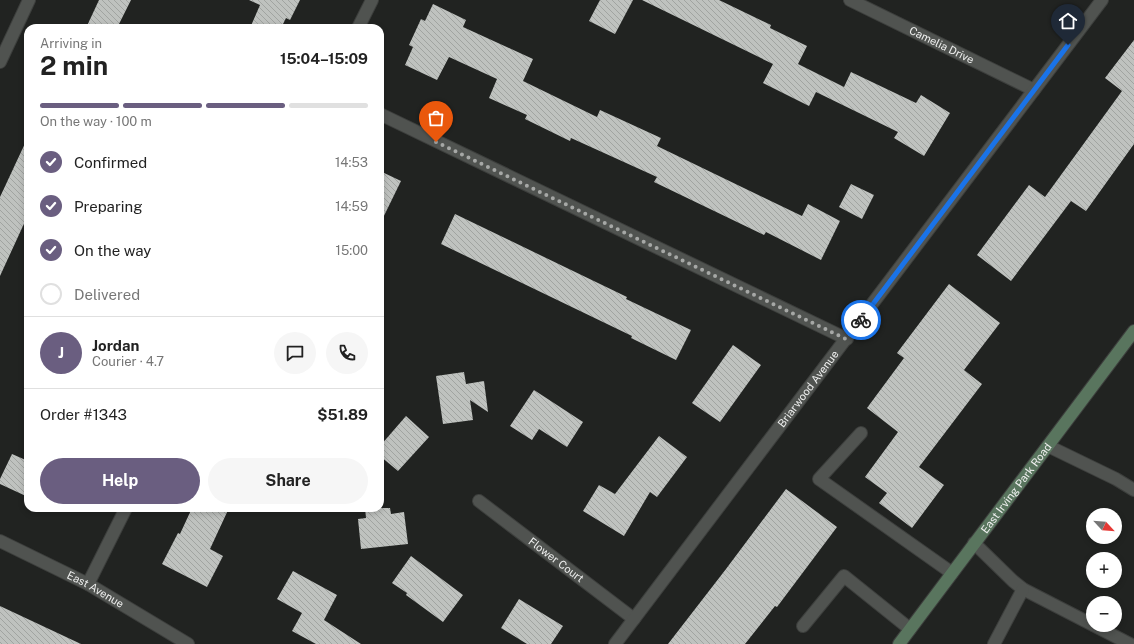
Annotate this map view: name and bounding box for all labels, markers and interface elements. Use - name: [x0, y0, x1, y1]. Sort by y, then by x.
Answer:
- pin: [1051, 4, 1085, 45]
- icon: home: [1057, 10, 1079, 32]
- street label: Camelia Drive: [907, 24, 976, 66]
- text: Arriving in: [40, 36, 102, 51]
- text: 2 min: [40, 50, 108, 81]
- text: 15:04–15:09: [280, 50, 368, 67]
- pin: [419, 101, 453, 142]
- icon: bag: [425, 107, 447, 129]
- text: On the way · 100 m: [40, 114, 152, 129]
- icon: check: [40, 151, 62, 173]
- text: Confirmed: [74, 154, 147, 171]
- text: 14:53: [335, 155, 368, 170]
- icon: check: [40, 195, 62, 217]
- text: Preparing: [74, 198, 143, 215]
- text: 14:59: [335, 199, 368, 214]
- icon: check: [40, 239, 62, 261]
- text: On the way: [74, 242, 151, 259]
- text: 15:00: [336, 243, 368, 258]
- text: Delivered: [74, 286, 140, 303]
- courier: [841, 300, 881, 340]
- icon: bike: [850, 309, 872, 331]
- button: chat: [274, 332, 316, 374]
- button: phone: [326, 332, 368, 374]
- text: Jordan: [92, 337, 139, 354]
- text: J: [58, 344, 64, 361]
- street label: Briarwood Avenue: [775, 348, 841, 429]
- text: Courier · 4.7: [92, 354, 164, 369]
- text: Order #1343: [40, 406, 127, 423]
- text: $51.89: [317, 406, 368, 423]
- street label: East Irving Park Road: [978, 441, 1054, 535]
- button: Help: [40, 458, 200, 504]
- button: Share: [208, 458, 368, 504]
- north arrow: [1086, 508, 1122, 544]
- map controls: [1086, 508, 1122, 632]
- street label: Flower Court: [526, 535, 586, 585]
- button: +: [1086, 552, 1122, 588]
- street label: East Avenue: [65, 569, 126, 610]
- button: −: [1086, 596, 1122, 632]

